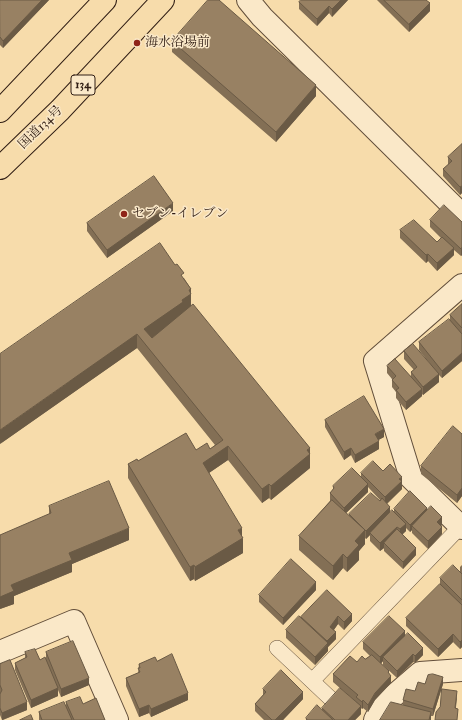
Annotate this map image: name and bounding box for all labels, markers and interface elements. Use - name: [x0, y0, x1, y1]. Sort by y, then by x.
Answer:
- place label: 海水浴場前: [145, 35, 210, 51]
- marker: 海水浴場前: [132, 38, 142, 48]
- road number: 134: [71, 75, 95, 95]
- street label: 国道134号: [16, 103, 66, 153]
- place label: セブン-イレブン: [132, 206, 228, 222]
- marker: セブン-イレブン: [119, 209, 129, 219]

